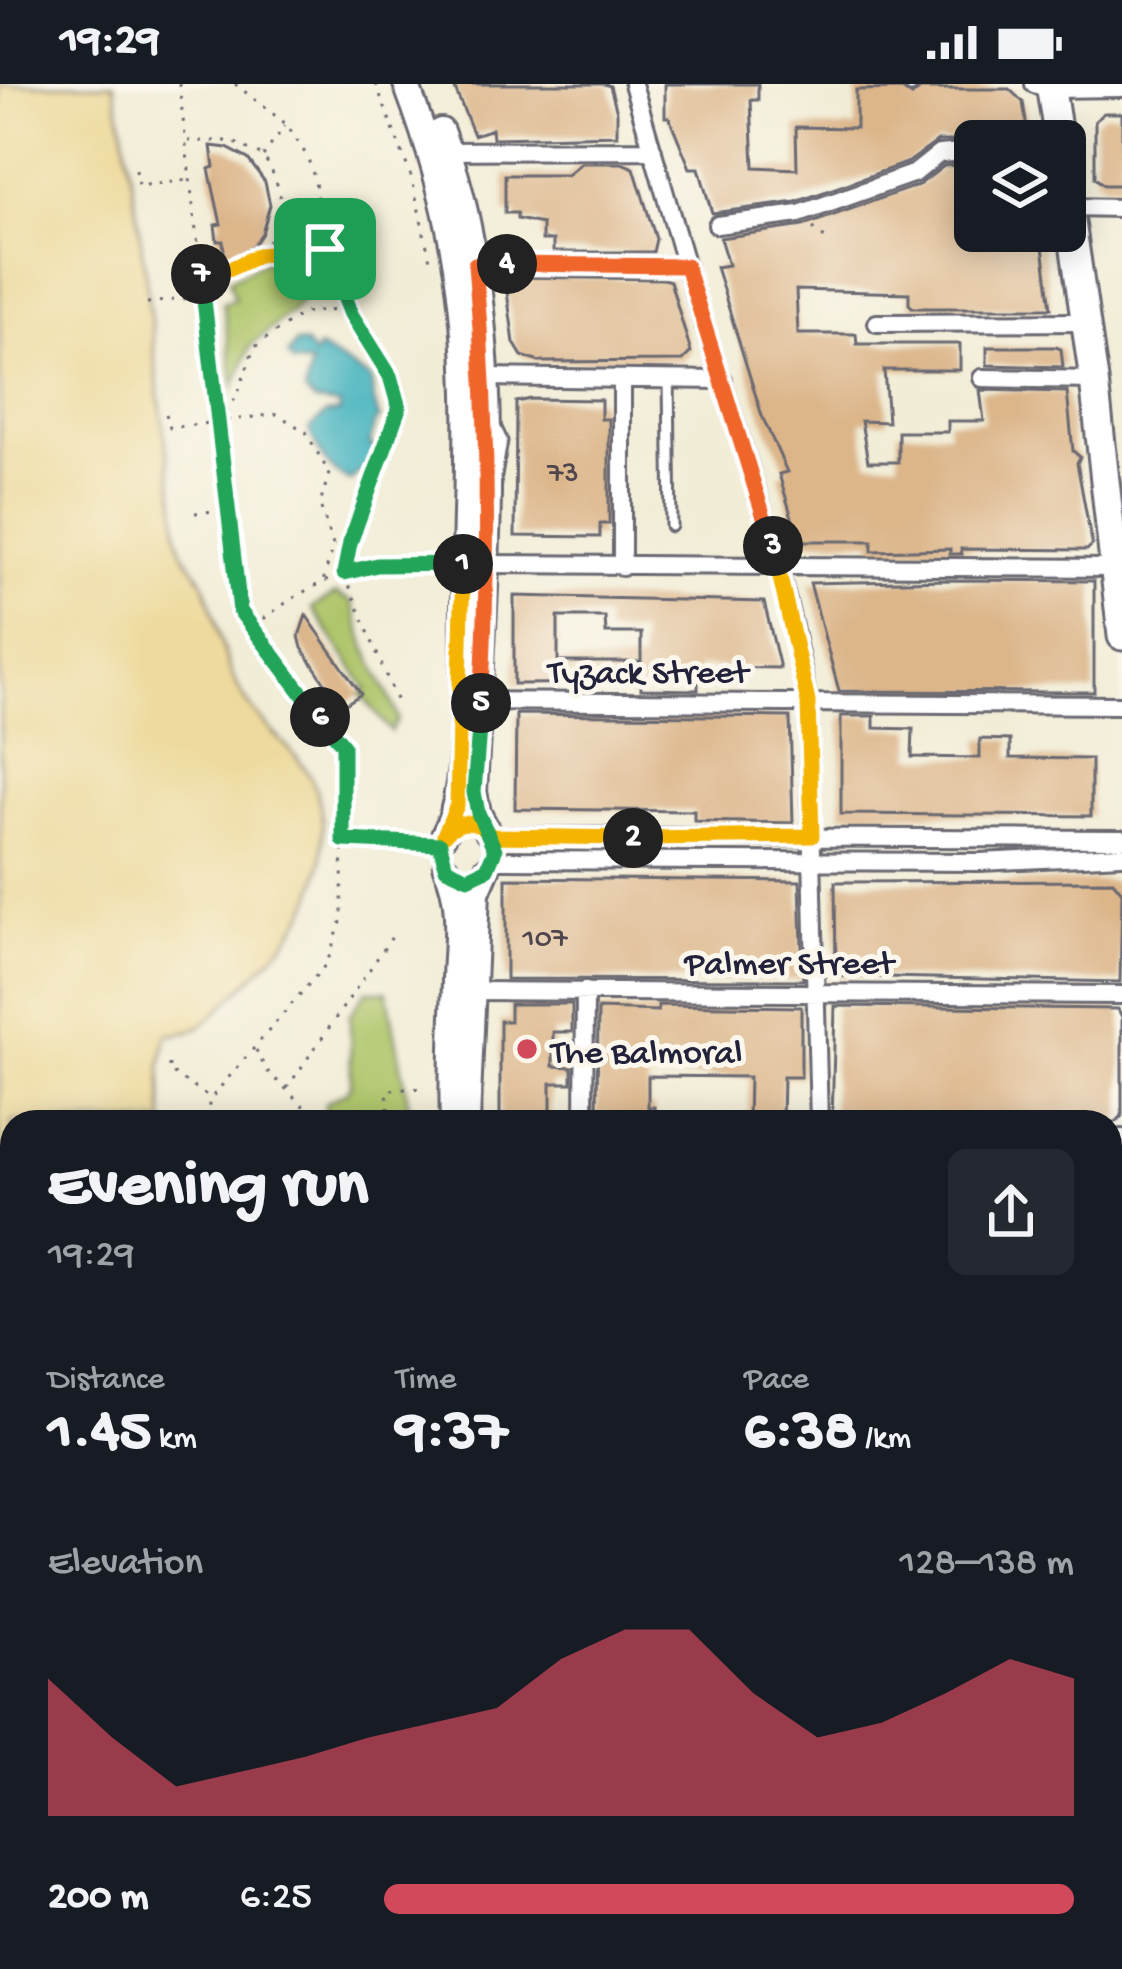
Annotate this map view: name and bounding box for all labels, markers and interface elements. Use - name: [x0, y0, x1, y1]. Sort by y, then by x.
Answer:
- text: 19:29: [60, 16, 159, 69]
- map controls: [954, 120, 1086, 252]
- button: layers: [954, 120, 1086, 252]
- pin: [274, 198, 376, 300]
- icon: arrive: [292, 216, 358, 282]
- pin: 4: [477, 234, 537, 294]
- pin: 7: [171, 244, 231, 304]
- text: 4: [499, 245, 515, 283]
- text: 7: [192, 255, 210, 293]
- house number: 73: [546, 458, 579, 493]
- pin: 3: [743, 516, 803, 576]
- text: 3: [764, 527, 782, 565]
- pin: 1: [433, 534, 493, 594]
- text: 1: [456, 545, 470, 583]
- street label: Tyzack Street: [546, 654, 751, 697]
- pin: 5: [451, 673, 511, 733]
- text: 5: [472, 684, 490, 722]
- pin: 6: [290, 687, 350, 747]
- text: 6: [312, 698, 328, 736]
- pin: 2: [603, 808, 663, 868]
- text: 2: [625, 819, 641, 857]
- house number: 107: [522, 923, 569, 958]
- street label: Palmer Street: [683, 945, 897, 988]
- place label: The Balmoral: [549, 1034, 743, 1077]
- marker: The Balmoral: [514, 1036, 540, 1062]
- button: share: [948, 1149, 1074, 1275]
- text: Evening run: [48, 1150, 368, 1228]
- text: 19:29: [48, 1234, 134, 1280]
- text: Distance: [48, 1362, 165, 1400]
- text: Time: [396, 1362, 456, 1400]
- text: Pace: [744, 1362, 809, 1400]
- text: 1.45: [48, 1400, 151, 1470]
- text: 9:37: [396, 1400, 507, 1470]
- text: 6:38: [744, 1400, 857, 1470]
- text: km: [151, 1421, 197, 1459]
- text: /km: [857, 1421, 911, 1459]
- text: Elevation: [48, 1542, 203, 1588]
- text: 128–138 m: [900, 1542, 1074, 1588]
- text: 200 m: [48, 1876, 148, 1922]
- text: 6:25: [240, 1876, 312, 1922]

